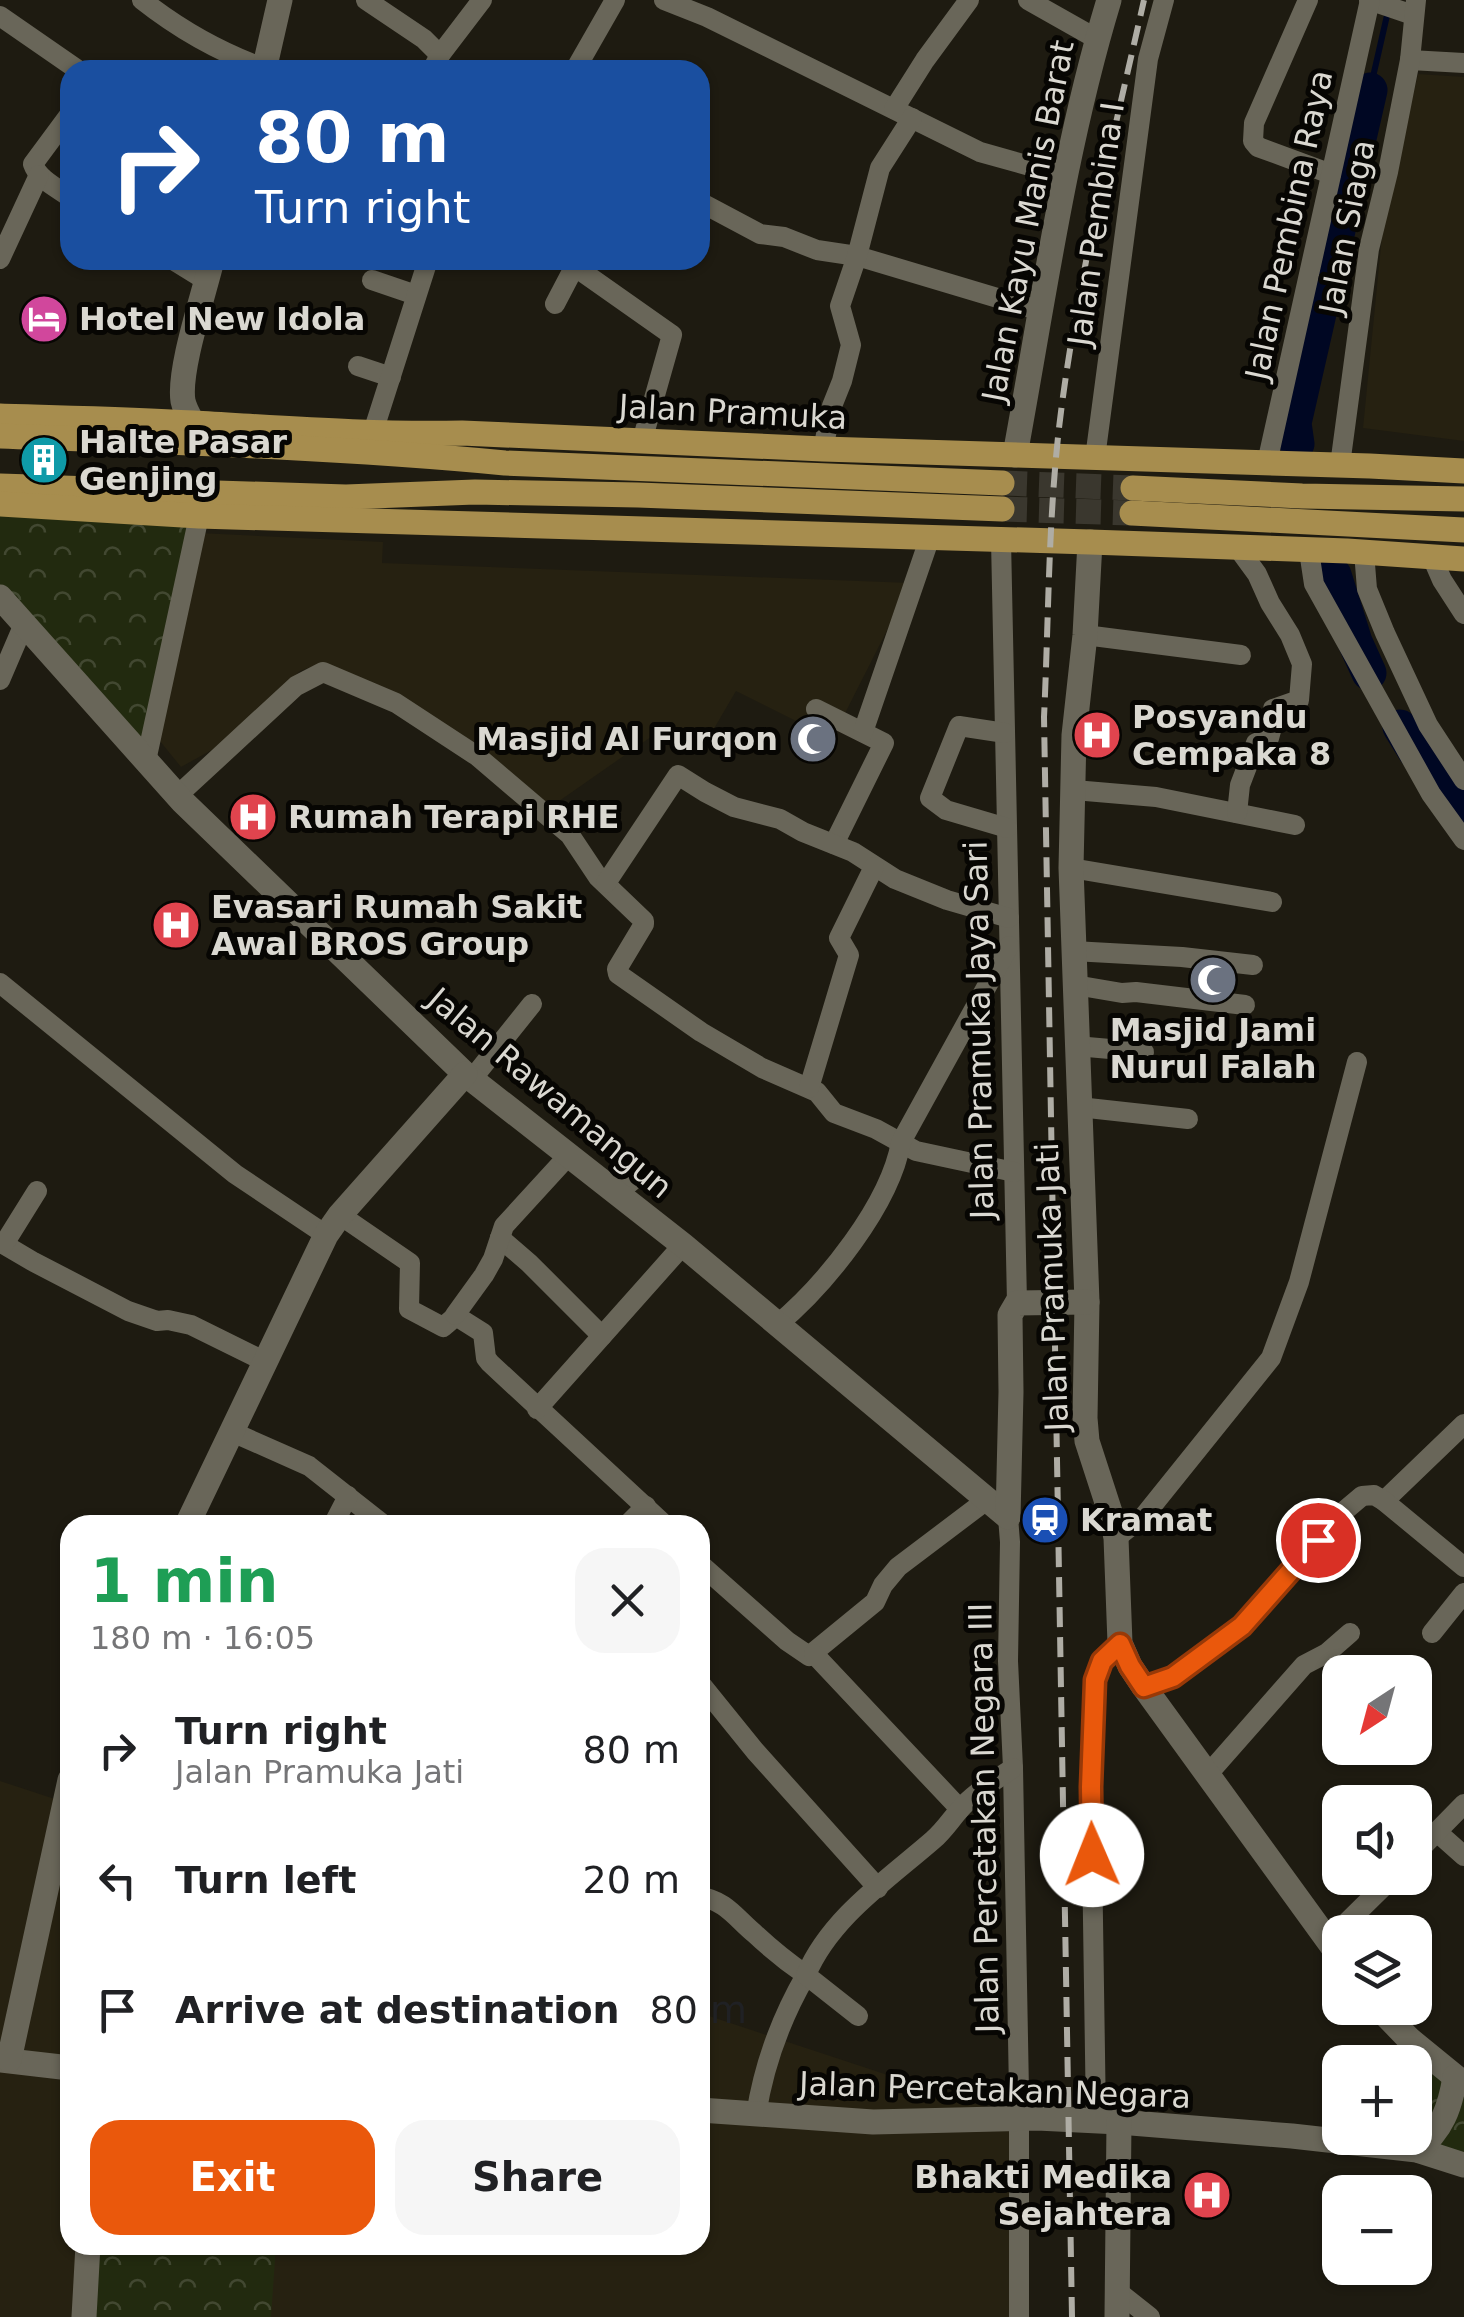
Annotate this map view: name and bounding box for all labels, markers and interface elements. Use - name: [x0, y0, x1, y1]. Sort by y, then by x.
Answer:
- street label: Jalan Kayu Manis Barat: [974, 37, 1082, 407]
- street label: Jalan Pembina Raya: [1237, 67, 1340, 385]
- text: 80 m: [255, 97, 450, 179]
- icon: right: [90, 100, 220, 230]
- street label: Jalan Pembina I: [1060, 100, 1132, 350]
- street label: Jalan Siaga: [1311, 137, 1383, 319]
- text: Turn right: [255, 181, 470, 234]
- hotel icon: Hotel New Idola: [18, 293, 70, 345]
- place label: Hotel New Idola: [79, 300, 365, 338]
- street label: Jalan Pramuka: [616, 387, 848, 437]
- place label: Halte Pasar Genjing: [79, 423, 287, 498]
- building icon: Halte Pasar Genjing: [18, 434, 70, 486]
- place label: Posyandu Cempaka 8: [1132, 698, 1331, 773]
- hospital icon: Posyandu Cempaka 8: [1071, 709, 1123, 761]
- mosque icon: Masjid Al Furqon: [787, 713, 839, 765]
- place label: Masjid Al Furqon: [476, 720, 778, 758]
- hospital icon: Rumah Terapi RHE: [227, 791, 279, 843]
- place label: Rumah Terapi RHE: [288, 798, 619, 836]
- street label: Jalan Pramuka Jaya Sari: [957, 840, 1001, 1222]
- place label: Evasari Rumah Sakit Awal BROS Group: [211, 888, 582, 963]
- hospital icon: Evasari Rumah Sakit Awal BROS Group: [150, 899, 202, 951]
- mosque icon: Masjid Jami Nurul Falah: [1187, 954, 1239, 1006]
- street label: Jalan Rawamangun: [419, 979, 680, 1206]
- place label: Masjid Jami Nurul Falah: [1109, 1011, 1317, 1086]
- street label: Jalan Pramuka Jati: [1028, 1142, 1076, 1434]
- station icon: Kramat: [1019, 1494, 1071, 1546]
- pin: [1276, 1498, 1361, 1583]
- place label: Kramat: [1080, 1501, 1212, 1539]
- icon: arrive: [1291, 1513, 1346, 1568]
- text: 1 min: [90, 1546, 278, 1616]
- button: close: [575, 1548, 680, 1653]
- street label: Jalan Percetakan Negara III: [961, 1602, 1007, 2036]
- text: 180 m · 16:05: [90, 1619, 315, 1657]
- north arrow: [1322, 1655, 1432, 1765]
- map controls: [1322, 1655, 1432, 2285]
- text: Turn right: [175, 1709, 387, 1753]
- icon: right: [90, 1723, 145, 1778]
- text: 80 m: [583, 1728, 680, 1772]
- text: Jalan Pramuka Jati: [175, 1753, 464, 1791]
- button: sound: [1322, 1785, 1432, 1895]
- position arrow: [1040, 1803, 1144, 1907]
- icon: left: [90, 1853, 145, 1908]
- text: Turn left: [175, 1858, 356, 1902]
- text: 20 m: [583, 1858, 680, 1902]
- button: layers: [1322, 1915, 1432, 2025]
- icon: arrive: [90, 1983, 145, 2038]
- text: Arrive at destination: [175, 1988, 620, 2032]
- text: 80 m: [650, 1988, 747, 2032]
- button: +: [1322, 2045, 1432, 2155]
- street label: Jalan Percetakan Negara: [796, 2064, 1192, 2116]
- button: Exit: [90, 2120, 375, 2235]
- button: Share: [395, 2120, 680, 2235]
- place label: Bhakti Medika Sejahtera: [914, 2158, 1172, 2233]
- hospital icon: Bhakti Medika Sejahtera: [1181, 2169, 1233, 2221]
- button: −: [1322, 2175, 1432, 2285]

